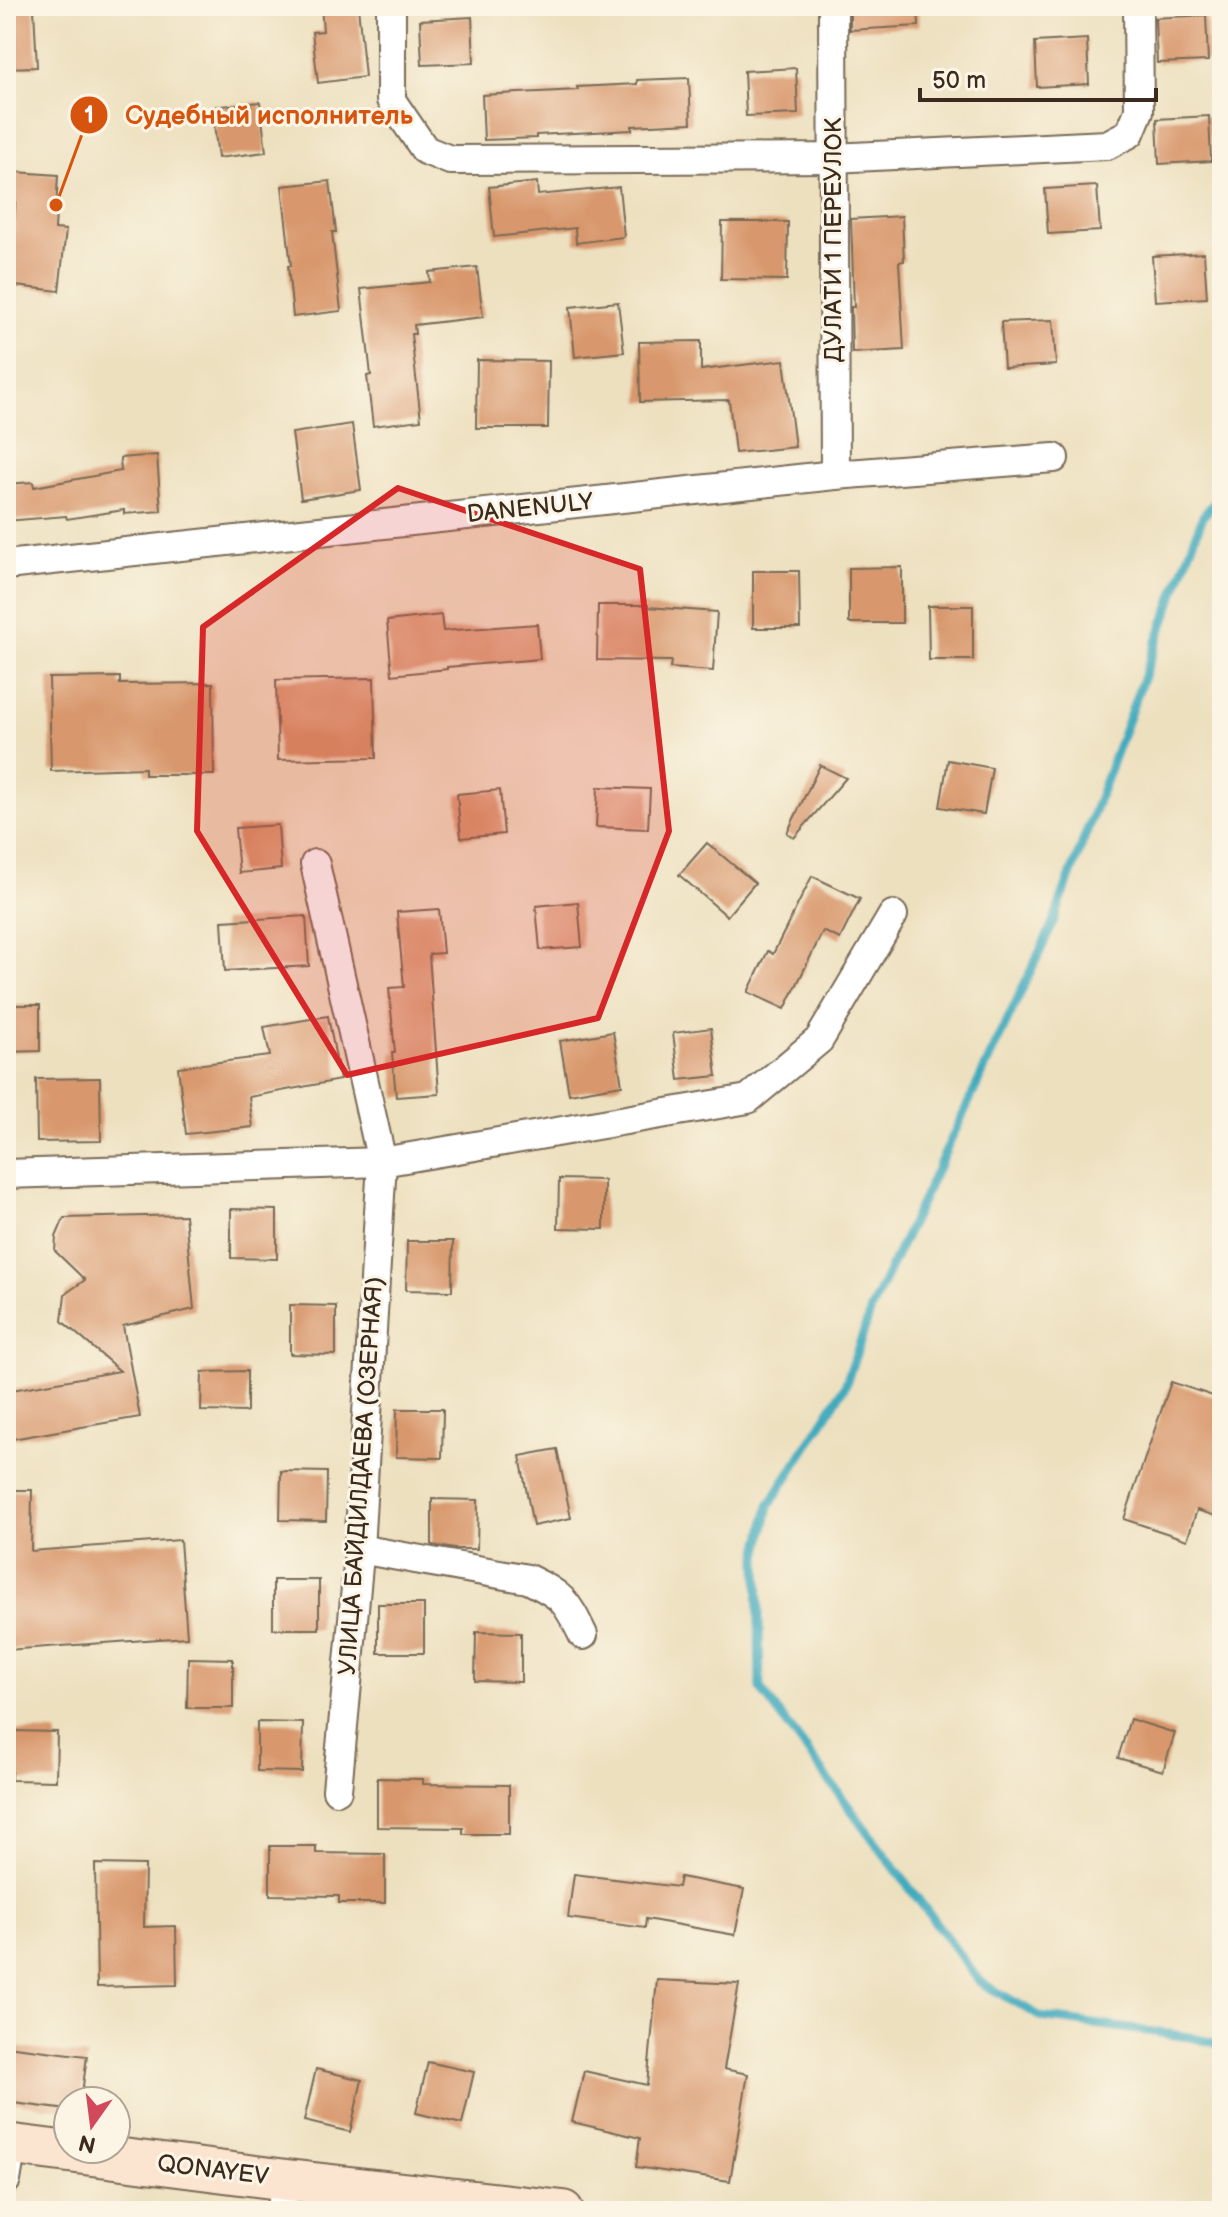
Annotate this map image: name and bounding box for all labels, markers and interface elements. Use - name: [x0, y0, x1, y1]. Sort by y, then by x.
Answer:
- scale bar: [920, 52, 1156, 102]
- text: 50 m: [932, 66, 986, 95]
- callout: Судебный исполнитель: [69, 90, 429, 140]
- text: 1: [84, 101, 94, 130]
- text: Судебный исполнитель: [125, 101, 414, 132]
- street label: ДУЛАТИ 1 ПЕРЕУЛОК: [819, 117, 848, 362]
- street label: DANENULY: [466, 487, 595, 529]
- street label: УЛИЦА БАЙДИЛДАЕВА (ОЗЕРНАЯ): [333, 1276, 389, 1676]
- north arrow: [52, 2085, 132, 2165]
- text: N: [76, 2128, 99, 2158]
- street label: QONAYEV: [156, 2149, 271, 2191]

